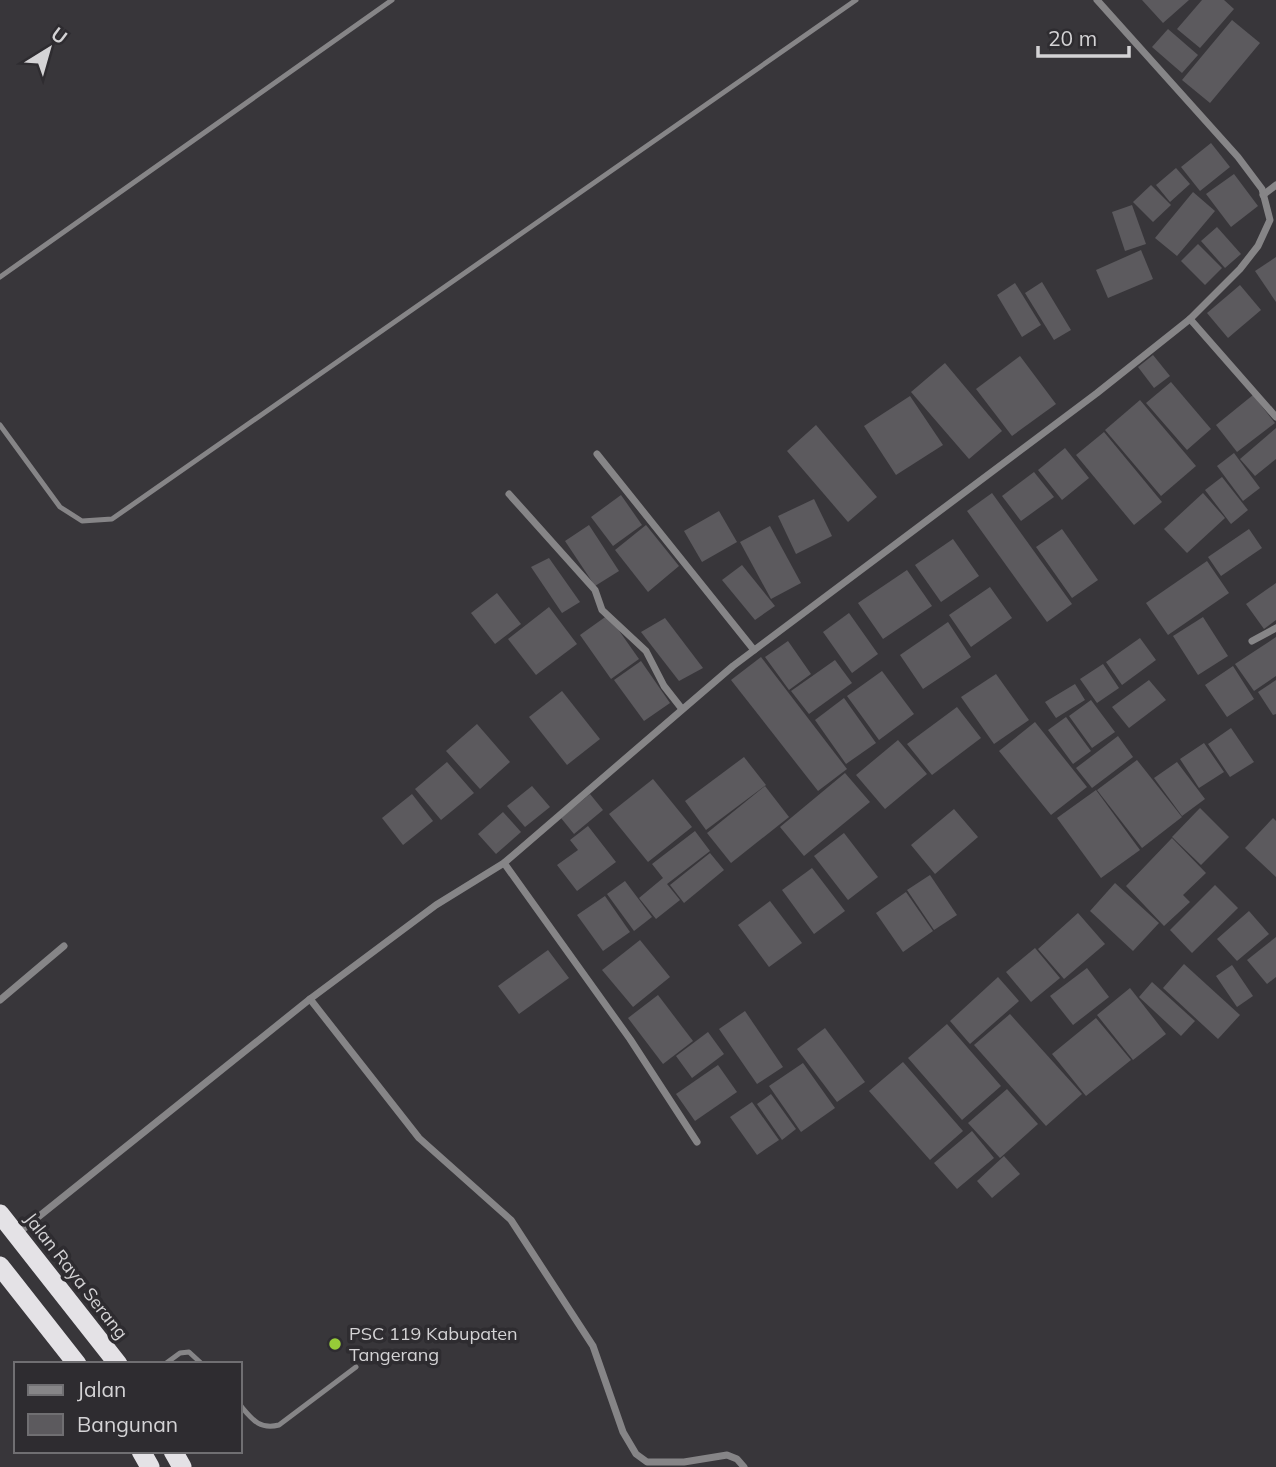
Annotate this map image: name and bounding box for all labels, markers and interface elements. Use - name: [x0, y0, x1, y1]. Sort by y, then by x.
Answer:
- north arrow: [14, 14, 84, 84]
- scale bar: [1038, 14, 1129, 58]
- text: U: [46, 22, 72, 49]
- text: 20 m: [1048, 25, 1097, 51]
- street label: Jalan Raya Serang: [20, 1208, 133, 1344]
- place label: PSC 119 Kabupaten Tangerang: [349, 1322, 518, 1366]
- marker: PSC 119 Kabupaten Tangerang: [327, 1336, 343, 1352]
- legend: [14, 1362, 242, 1453]
- text: Jalan: [77, 1376, 126, 1402]
- text: Bangunan: [77, 1411, 178, 1437]

